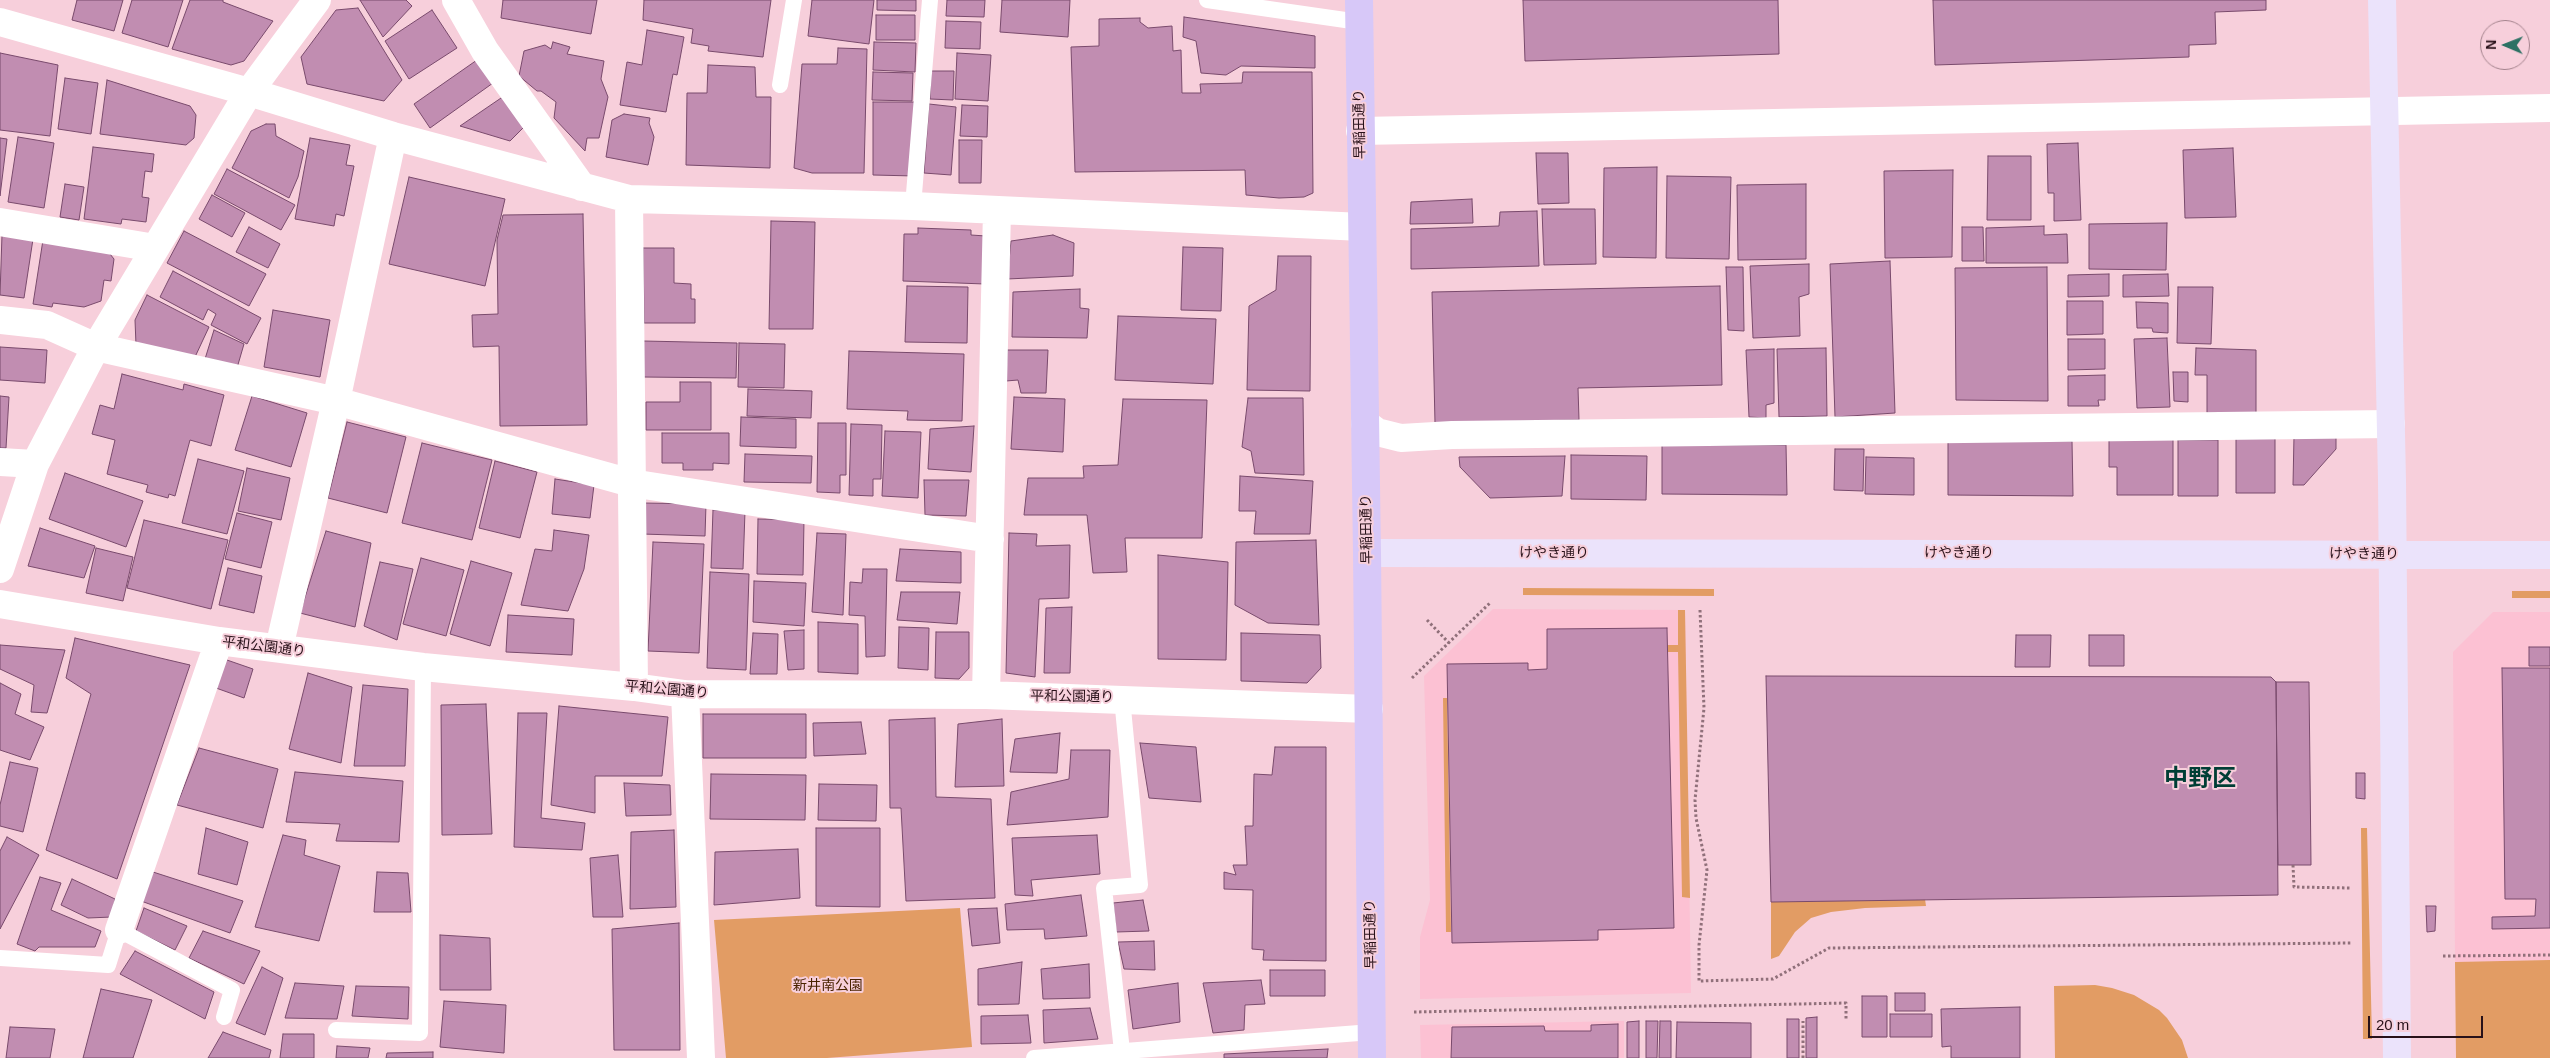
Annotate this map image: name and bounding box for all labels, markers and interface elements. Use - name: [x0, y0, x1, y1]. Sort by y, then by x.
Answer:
- north arrow: [2480, 20, 2530, 70]
- text: N: [2483, 40, 2499, 50]
- street label: 早稲田通り: [1351, 89, 1369, 159]
- street label: 早稲田通り: [1358, 494, 1376, 564]
- street label: けやき通り: [1519, 545, 1589, 561]
- street label: けやき通り: [1924, 545, 1994, 561]
- street label: けやき通り: [2329, 546, 2399, 562]
- street label: 平和公園通り: [221, 634, 307, 660]
- street label: 平和公園通り: [624, 678, 710, 702]
- street label: 平和公園通り: [1030, 688, 1114, 706]
- district label: 中野区: [2164, 765, 2236, 793]
- street label: 早稲田通り: [1362, 899, 1380, 969]
- park label: 新井南公園: [793, 978, 863, 994]
- scale bar: [2370, 1006, 2485, 1038]
- text: 20 m: [2376, 1016, 2409, 1033]

